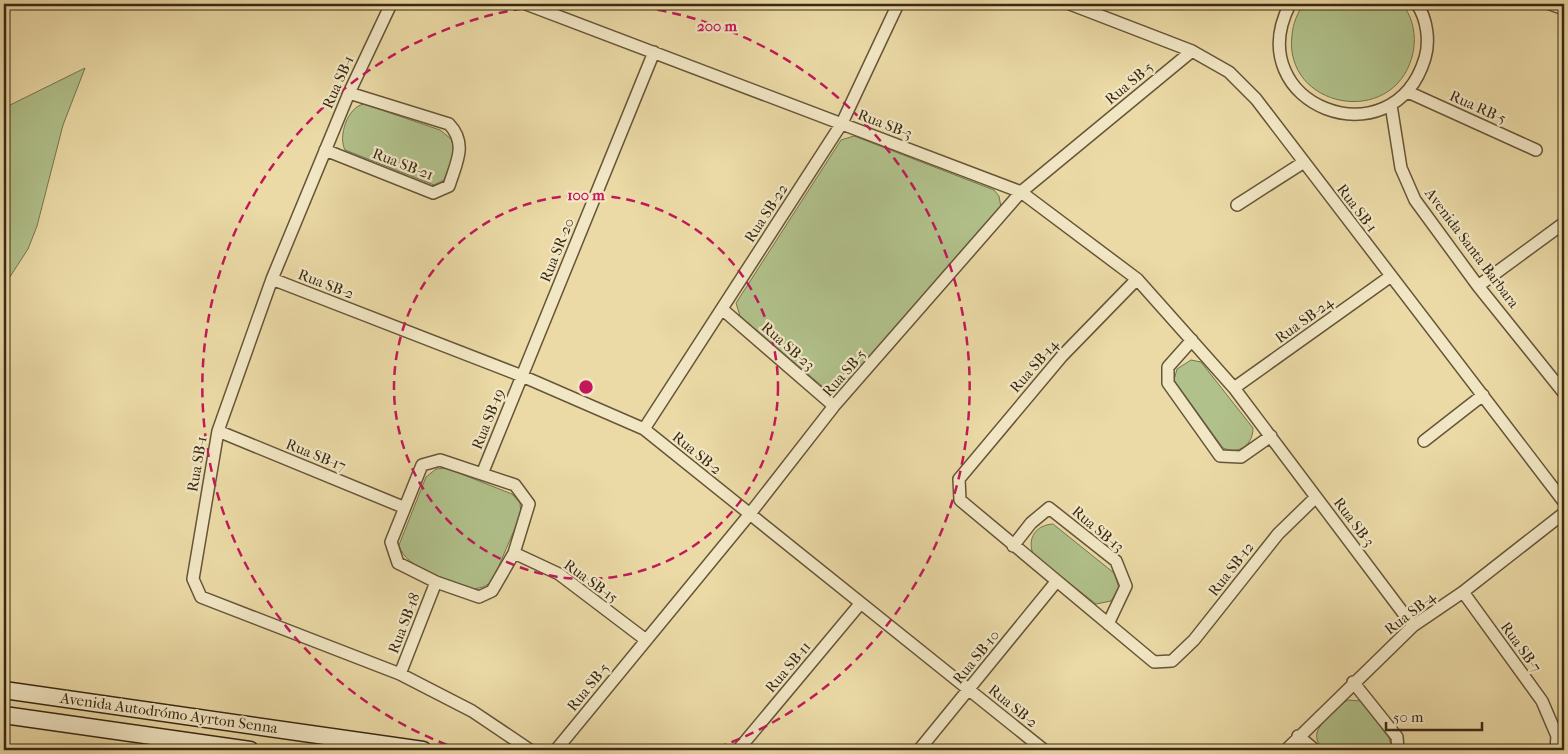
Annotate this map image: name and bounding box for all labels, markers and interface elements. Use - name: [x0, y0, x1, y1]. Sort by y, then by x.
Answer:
- text: 200 m: [697, 17, 737, 35]
- street label: Rua SB-1: [318, 53, 358, 111]
- street label: Rua SB-5: [1101, 58, 1157, 108]
- street label: Rua RB-5: [1447, 87, 1509, 127]
- street label: Rua SB-3: [855, 105, 915, 143]
- street label: Rua SB-21: [370, 144, 436, 184]
- street label: Rua SB-22: [740, 180, 792, 246]
- street label: Rua SB-1: [1333, 180, 1381, 236]
- street label: Avenida Santa Barbara: [1420, 184, 1524, 312]
- text: 100 m: [567, 186, 605, 204]
- street label: Rua SR-20: [536, 215, 578, 285]
- street label: Rua SB-2: [296, 265, 357, 303]
- street label: Rua SB-24: [1272, 292, 1337, 347]
- street label: Rua SB-23: [758, 318, 818, 374]
- street label: Rua SB-14: [1006, 335, 1063, 396]
- street label: Rua SB-5: [818, 346, 870, 400]
- centre of rings: [577, 378, 595, 396]
- street label: Rua SB-19: [468, 386, 508, 452]
- street label: Rua SB-2: [669, 428, 726, 479]
- street label: Rua SB-1: [183, 435, 211, 493]
- street label: Rua SB-17: [283, 435, 349, 475]
- street label: Rua SB-3: [1330, 494, 1378, 550]
- street label: Rua SB-13: [1068, 502, 1128, 556]
- street label: Rua SB-12: [1204, 538, 1258, 600]
- street label: Rua SB-15: [560, 555, 622, 607]
- street label: Rua SB-4: [1381, 587, 1440, 638]
- street label: Rua SB-18: [384, 590, 424, 656]
- street label: Rua SB-7: [1497, 618, 1545, 676]
- street label: Rua SB-10: [949, 626, 1003, 688]
- street label: Rua SB-11: [761, 638, 815, 696]
- street label: Rua SB-5: [563, 659, 613, 715]
- street label: Rua SB-2: [985, 681, 1042, 732]
- street label: Avenida Autodrómo Ayrton Senna: [58, 689, 280, 737]
- scale bar: [1386, 699, 1482, 731]
- text: 50 m: [1393, 708, 1424, 726]

